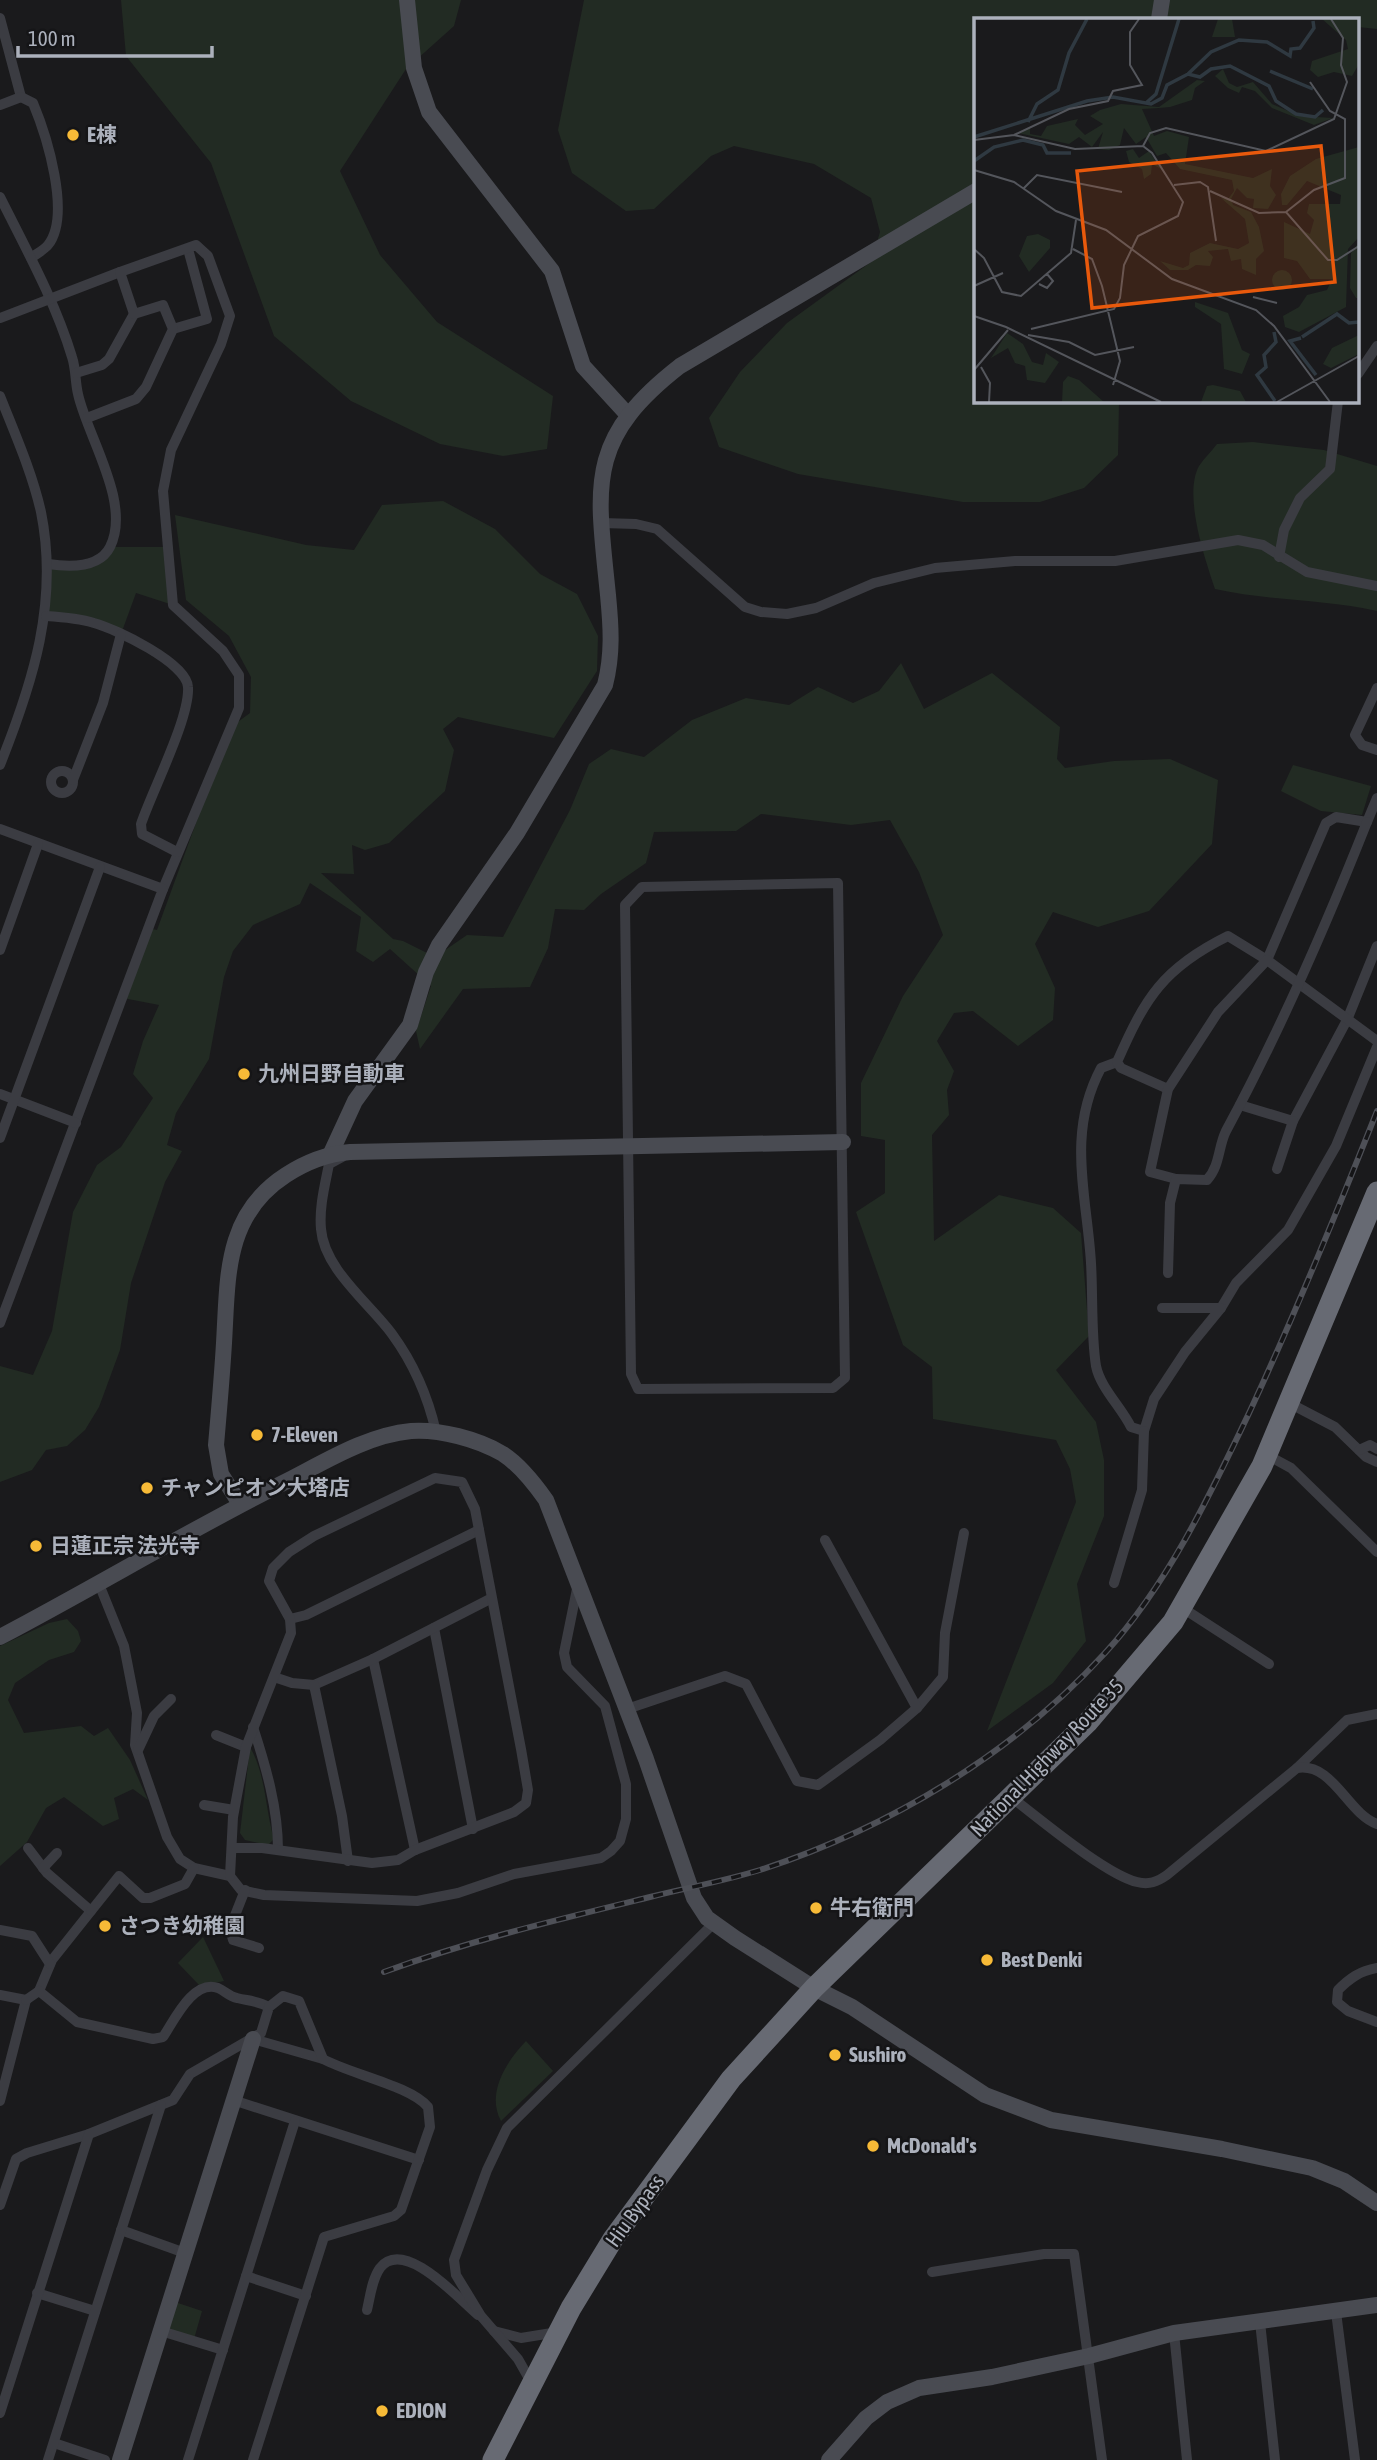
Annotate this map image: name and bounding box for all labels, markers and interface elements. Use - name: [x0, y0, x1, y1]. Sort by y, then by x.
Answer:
- scale bar: [18, 14, 212, 58]
- inset map: [974, 18, 1360, 402]
- text: 100 m: [28, 26, 76, 50]
- place label: E棟: [87, 122, 117, 146]
- marker: E棟: [65, 127, 81, 143]
- place label: 九州日野自動車: [258, 1061, 405, 1085]
- marker: 九州日野自動車: [236, 1066, 252, 1082]
- place label: 7-Eleven: [271, 1422, 338, 1446]
- marker: 7-Eleven: [249, 1427, 265, 1443]
- place label: チャンピオン大塔店: [161, 1475, 350, 1499]
- marker: チャンピオン大塔店: [139, 1480, 155, 1496]
- place label: 日蓮正宗 法光寺: [50, 1533, 200, 1557]
- marker: 日蓮正宗 法光寺: [28, 1538, 44, 1554]
- street label: National Highway Route 35: [965, 1674, 1128, 1841]
- place label: 牛右衛門: [830, 1895, 914, 1919]
- marker: 牛右衛門: [808, 1900, 824, 1916]
- place label: さつき幼稚園: [119, 1913, 245, 1937]
- marker: さつき幼稚園: [97, 1918, 113, 1934]
- place label: Best Denki: [1001, 1947, 1082, 1971]
- marker: Best Denki: [979, 1952, 995, 1968]
- place label: Sushiro: [849, 2042, 907, 2066]
- marker: Sushiro: [827, 2047, 843, 2063]
- place label: McDonald's: [887, 2133, 977, 2157]
- marker: McDonald's: [865, 2138, 881, 2154]
- street label: Hiu Bypass: [600, 2170, 668, 2251]
- place label: EDION: [396, 2398, 447, 2422]
- marker: EDION: [374, 2403, 390, 2419]

